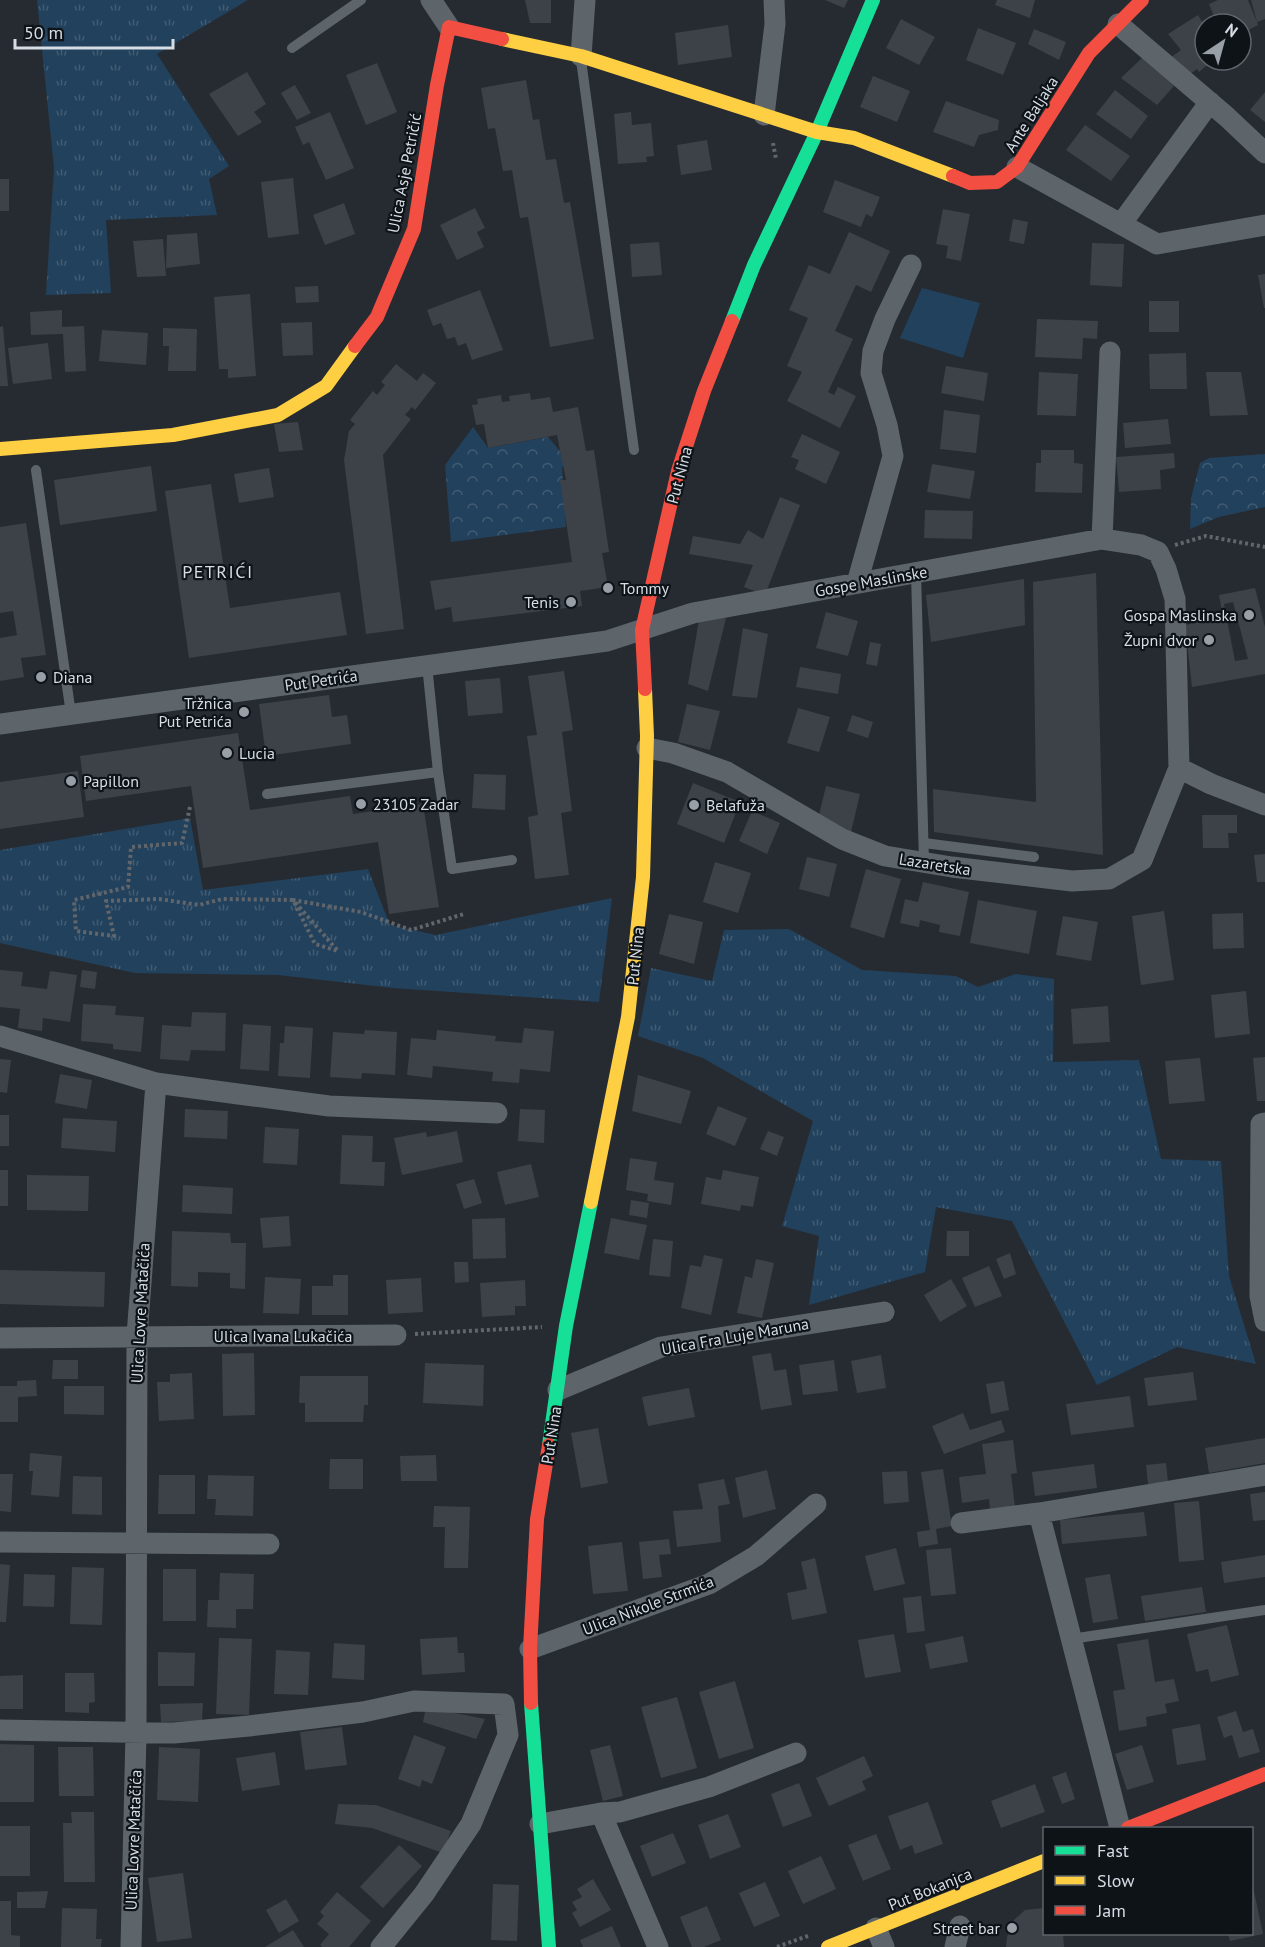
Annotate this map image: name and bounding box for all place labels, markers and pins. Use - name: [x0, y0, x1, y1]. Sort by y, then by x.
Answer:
- place label: Tommy: [620, 578, 669, 598]
- marker: Tommy: [601, 581, 615, 595]
- place label: Tenis: [524, 592, 559, 612]
- marker: Tenis: [564, 595, 578, 609]
- place label: Gospa Maslinska: [1124, 605, 1237, 625]
- marker: Gospa Maslinska: [1242, 608, 1256, 622]
- place label: Župni dvor: [1124, 630, 1198, 650]
- marker: Župni dvor: [1202, 633, 1216, 647]
- place label: Diana: [53, 667, 92, 687]
- marker: Diana: [34, 670, 48, 684]
- place label: Tržnica Put Petrića: [158, 693, 232, 731]
- marker: Tržnica Put Petrića: [237, 705, 251, 719]
- place label: Lucia: [239, 743, 275, 763]
- marker: Lucia: [220, 746, 234, 760]
- place label: Papillon: [83, 771, 139, 791]
- marker: Papillon: [64, 774, 78, 788]
- place label: 23105 Zadar: [373, 794, 459, 814]
- place label: Belafuža: [706, 795, 765, 815]
- marker: 23105 Zadar: [354, 797, 368, 811]
- marker: Belafuža: [687, 798, 701, 812]
- place label: Street bar: [933, 1918, 1001, 1938]
- marker: Street bar: [1005, 1921, 1019, 1935]

